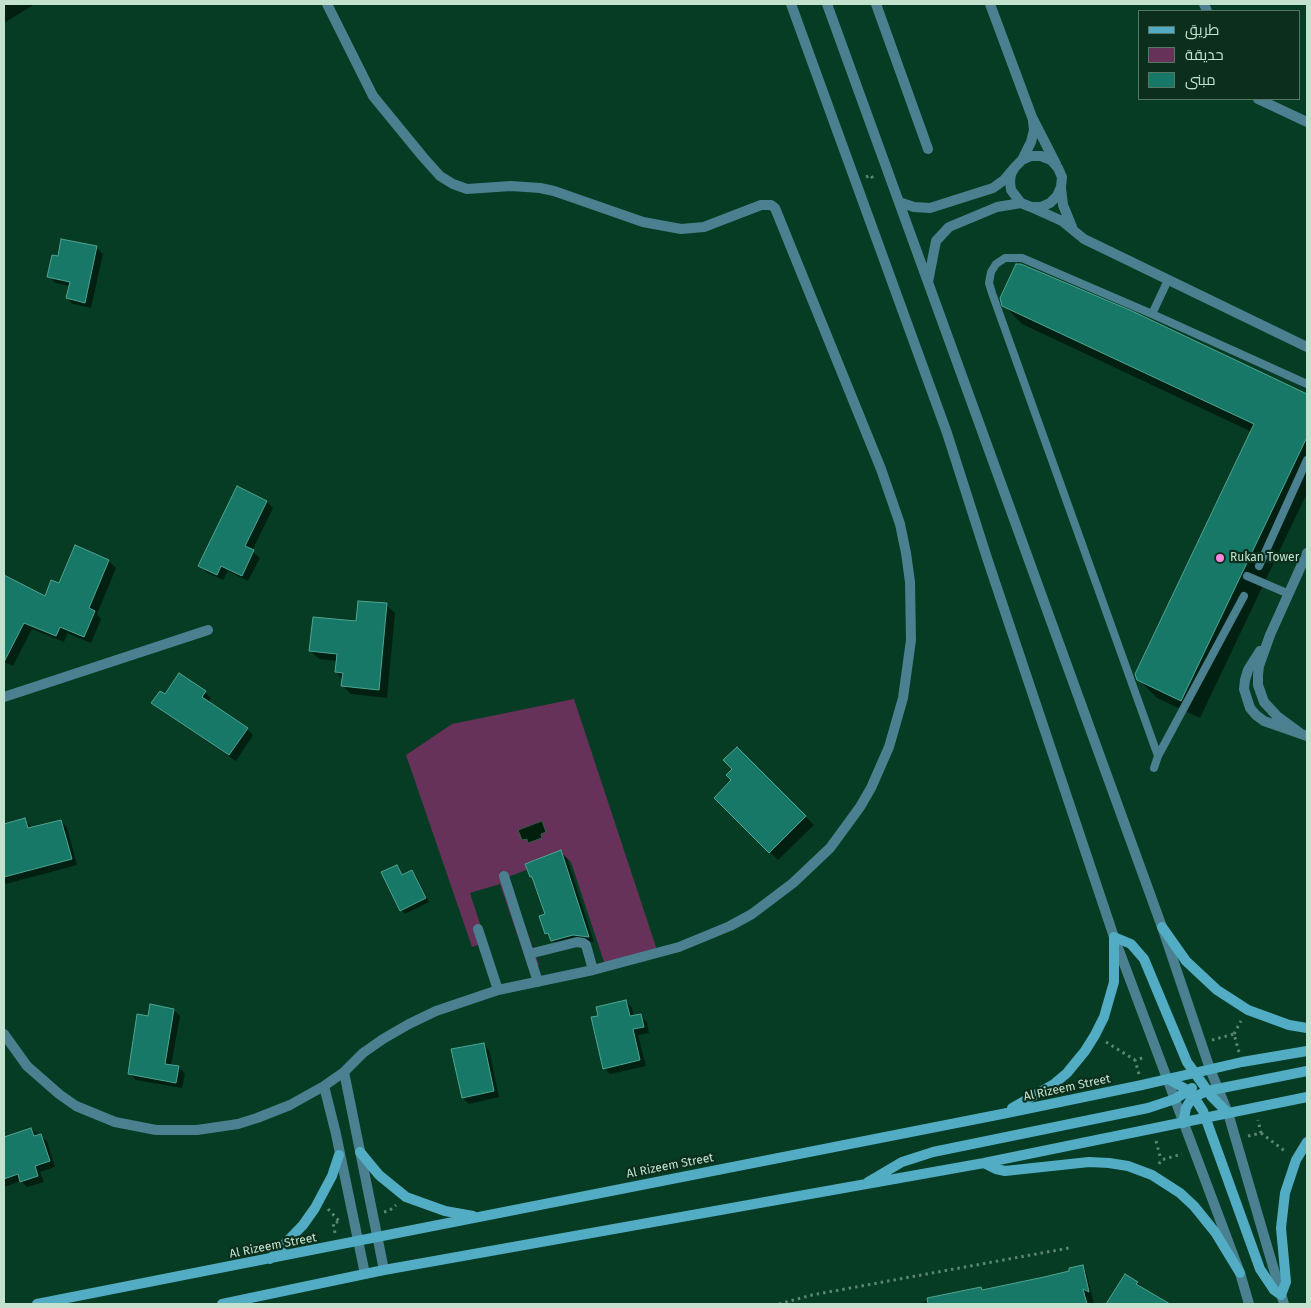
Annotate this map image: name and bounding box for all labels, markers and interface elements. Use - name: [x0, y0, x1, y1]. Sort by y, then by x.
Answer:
- legend: [1138, 10, 1301, 100]
- text: طريق: [1185, 21, 1219, 39]
- text: حديقة: [1185, 46, 1224, 64]
- text: مبنى: [1185, 71, 1216, 89]
- place label: Rukan Tower: [1230, 551, 1299, 565]
- marker: Rukan Tower: [1214, 552, 1226, 564]
- street label: Al Rizeem Street: [1022, 1072, 1112, 1104]
- street label: Al Rizeem Street: [625, 1150, 715, 1182]
- street label: Al Rizeem Street: [228, 1230, 318, 1262]

